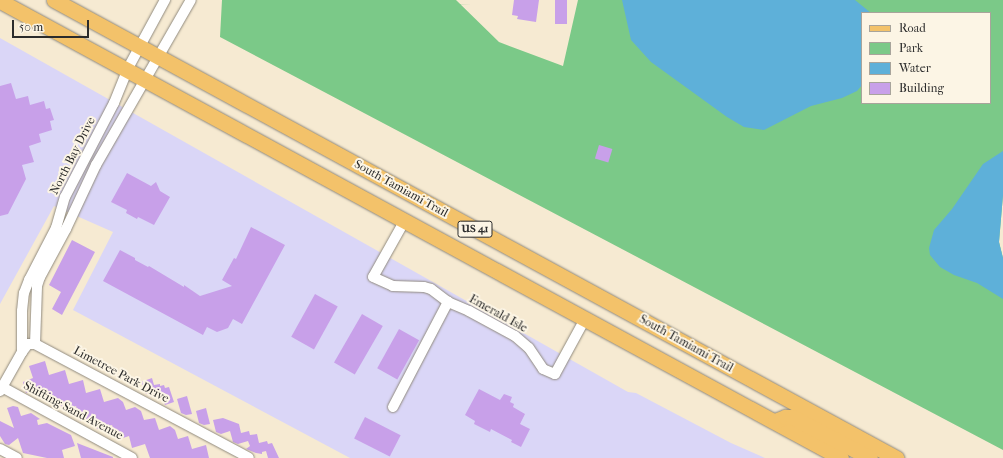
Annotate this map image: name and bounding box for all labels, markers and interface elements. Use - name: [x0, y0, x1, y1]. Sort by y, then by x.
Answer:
- scale bar: [14, 12, 91, 38]
- legend: [861, 12, 991, 104]
- text: 50 m: [19, 20, 43, 34]
- text: Road: [899, 21, 926, 35]
- text: Park: [899, 41, 923, 55]
- text: Water: [899, 61, 931, 75]
- text: Building: [899, 81, 944, 95]
- street label: North Bay Drive: [47, 115, 99, 197]
- street label: South Tamiami Trail: [352, 157, 450, 221]
- road number: US 41: [457, 220, 493, 238]
- street label: Emerald Isle: [466, 292, 530, 336]
- street label: South Tamiami Trail: [637, 312, 735, 376]
- street label: Limetree Park Drive: [71, 344, 171, 406]
- street label: Shifting Sand Avenue: [21, 379, 125, 443]

